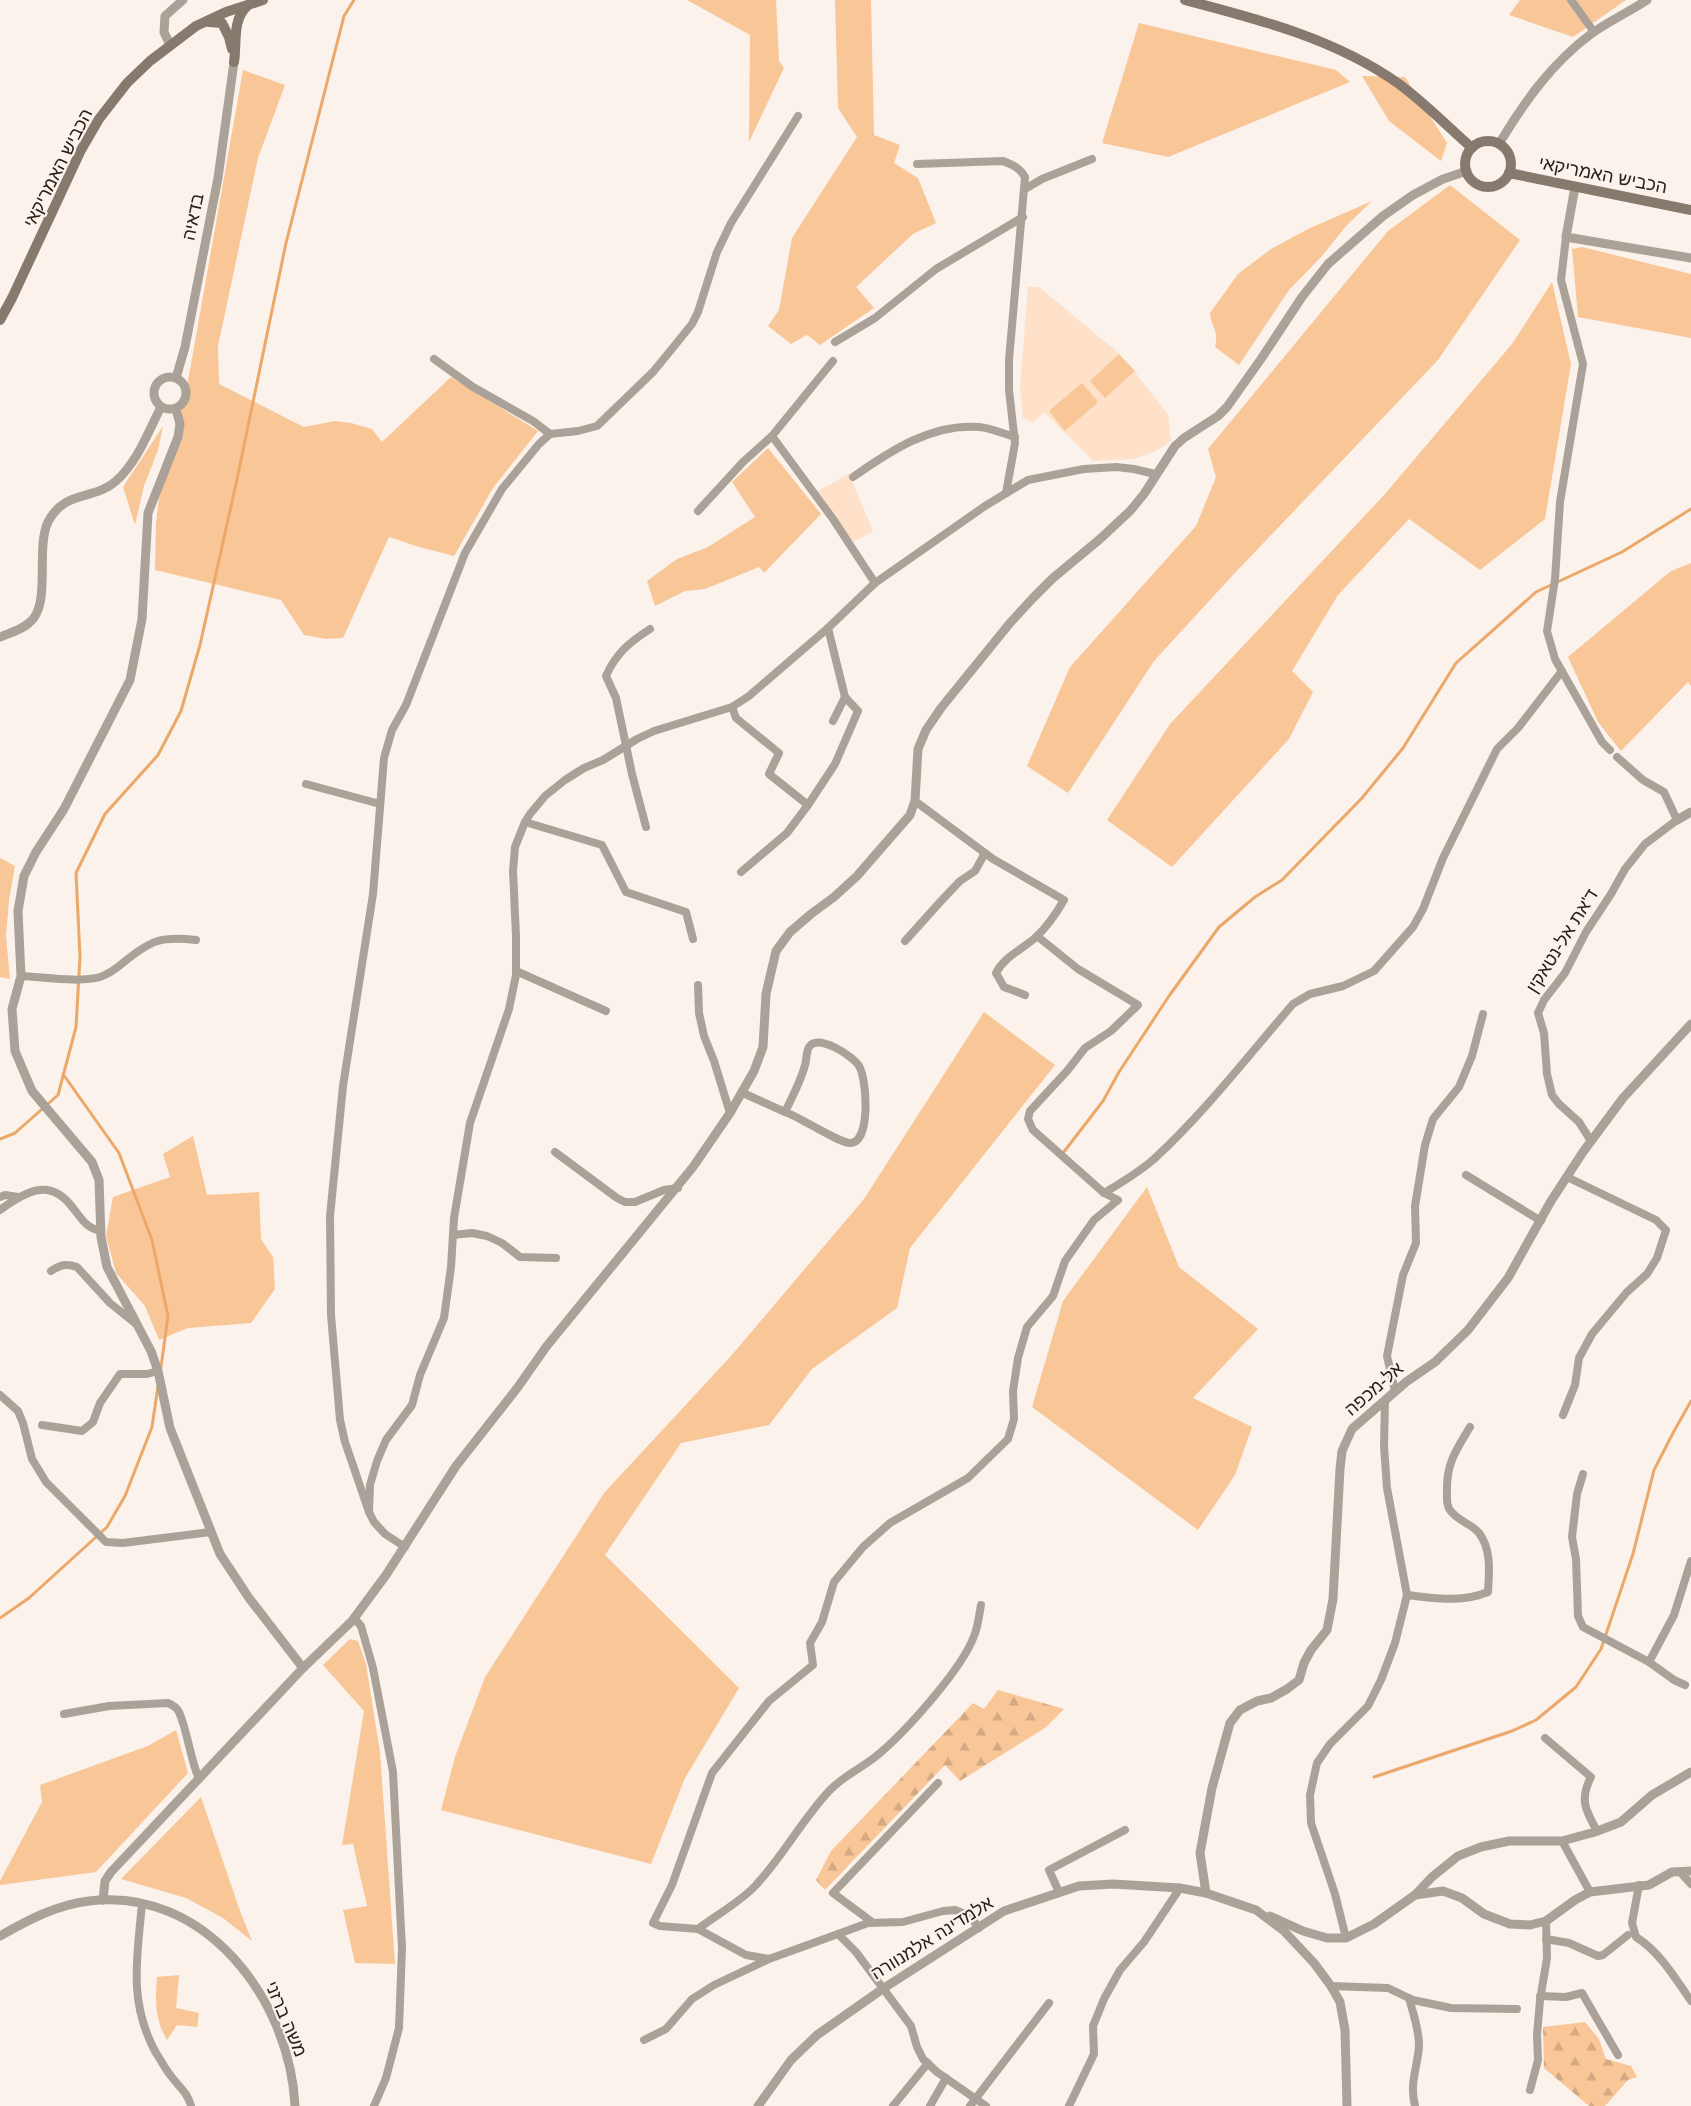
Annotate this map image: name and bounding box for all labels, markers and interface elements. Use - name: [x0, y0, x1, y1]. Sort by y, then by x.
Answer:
- street label: הכביש האמריקאי: [19, 105, 97, 231]
- street label: הכביש האמריקאי: [1537, 153, 1669, 197]
- street label: בדאיה: [178, 191, 208, 242]
- street label: ד'את אל-נטאקין: [1522, 886, 1602, 996]
- street label: אל-מכפה: [1341, 1358, 1408, 1420]
- street label: אלמדינה אלמנוורה: [867, 1892, 997, 1984]
- street label: משה ברזני: [261, 1978, 311, 2060]

